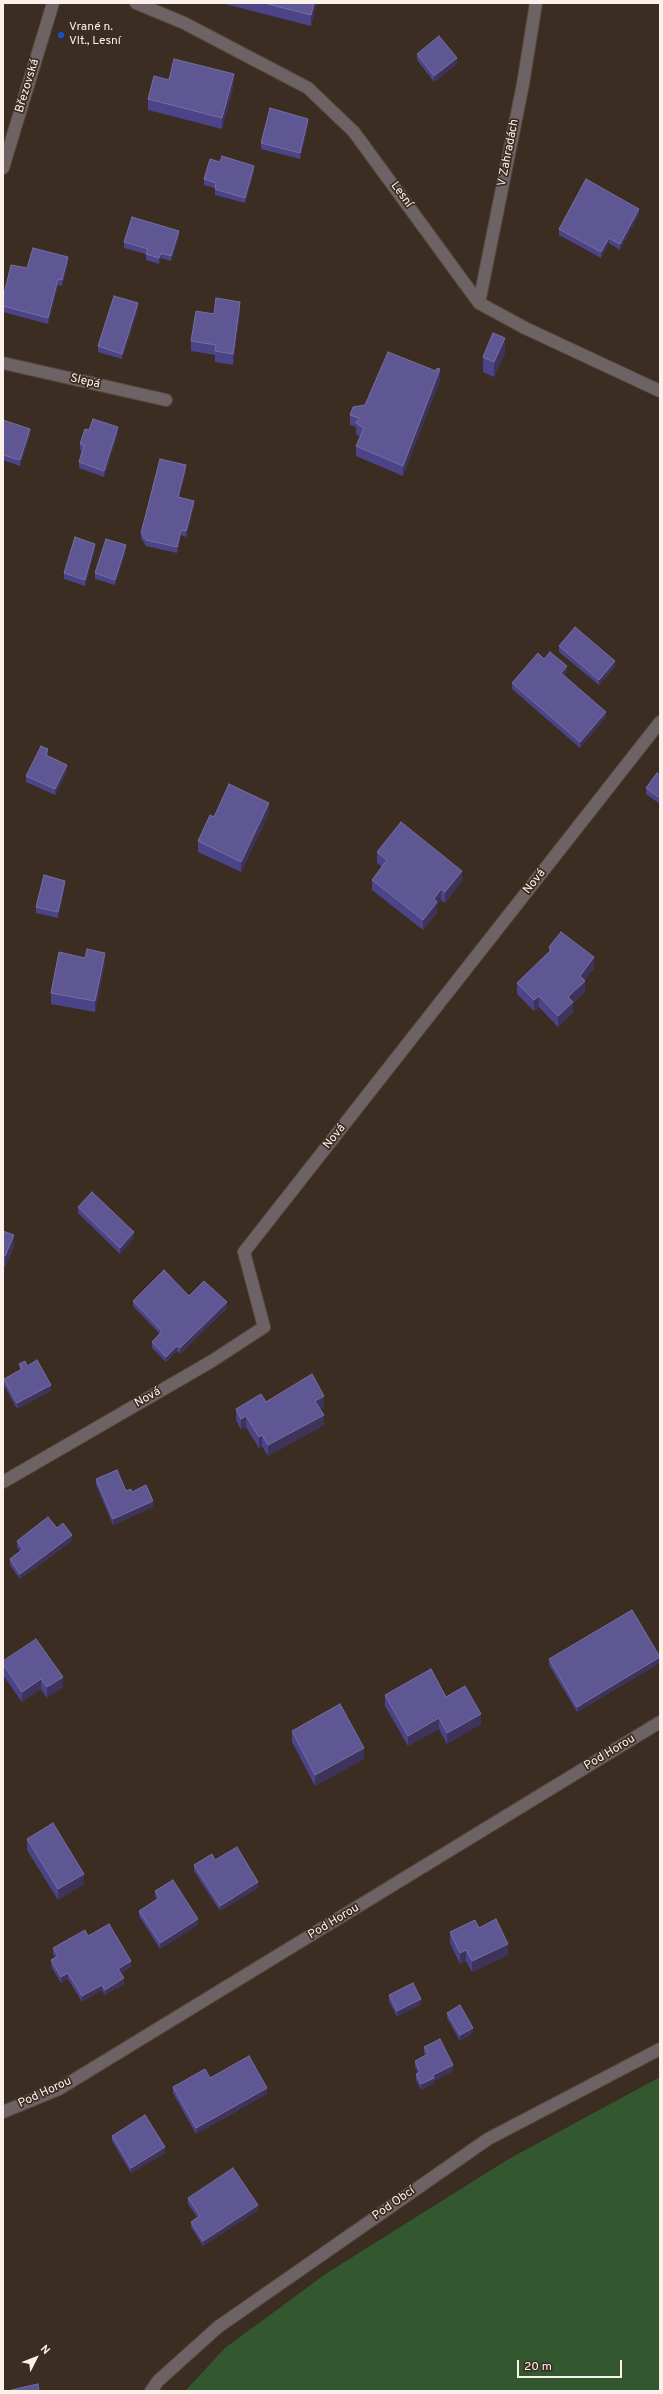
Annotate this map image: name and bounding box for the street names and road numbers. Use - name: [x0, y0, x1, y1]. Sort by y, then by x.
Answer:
- street label: Březovská: [13, 57, 43, 115]
- street label: V Zahradách: [495, 118, 523, 188]
- street label: Lesní: [387, 179, 415, 211]
- street label: Slepá: [69, 372, 101, 392]
- street label: Nová: [521, 867, 549, 897]
- street label: Nová: [321, 1122, 349, 1152]
- street label: Nová: [132, 1385, 164, 1411]
- street label: Pod Horou: [582, 1732, 638, 1774]
- street label: Pod Horou: [306, 1901, 362, 1943]
- street label: Pod Horou: [16, 2074, 74, 2112]
- street label: Pod Obcí: [370, 2184, 418, 2224]

